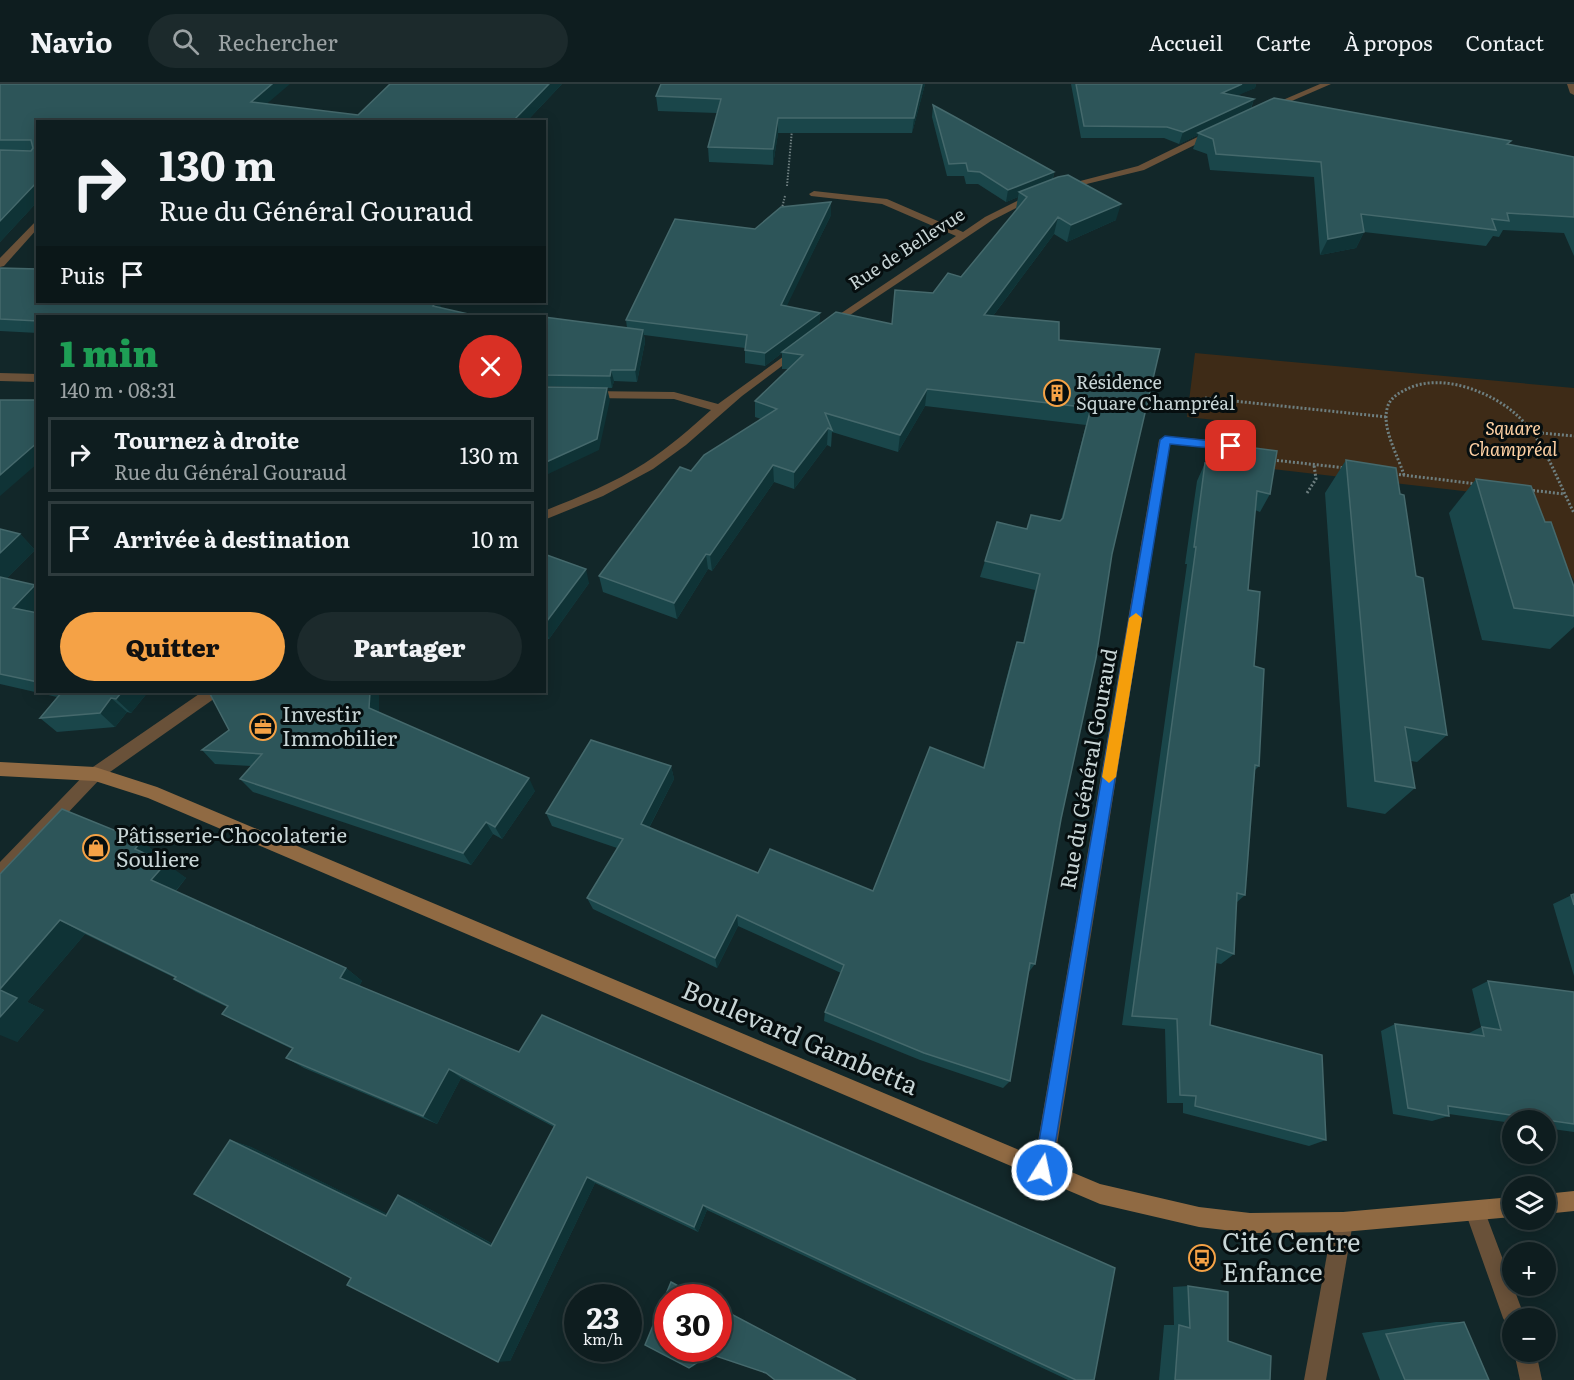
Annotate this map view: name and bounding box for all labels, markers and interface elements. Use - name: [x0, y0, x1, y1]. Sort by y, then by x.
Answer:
- search box: [148, 14, 568, 68]
- text: Navio: [30, 20, 112, 62]
- icon: search: [169, 25, 202, 58]
- text: Rechercher: [217, 25, 338, 58]
- text: Accueil: [1149, 26, 1223, 57]
- text: Carte: [1256, 26, 1311, 57]
- text: À propos: [1344, 26, 1433, 57]
- text: Contact: [1466, 26, 1544, 57]
- text: 130 m: [159, 132, 276, 194]
- icon: right: [60, 144, 138, 222]
- text: Rue du Général Gouraud: [159, 189, 473, 229]
- street label: Rue de Bellevue: [843, 200, 970, 295]
- text: Puis: [60, 258, 104, 291]
- icon: arrive: [116, 258, 149, 291]
- text: 1 min: [60, 325, 158, 378]
- button: close: [459, 335, 522, 398]
- place label: Résidence Square Champréal: [1076, 368, 1235, 416]
- text: 140 m · 08:31: [60, 374, 176, 404]
- building icon: Résidence Square Champréal: [1042, 378, 1072, 408]
- park label: Square Champréal: [1469, 414, 1558, 462]
- pin: [1205, 420, 1256, 471]
- text: Tournez à droite: [114, 423, 299, 456]
- icon: arrive: [1214, 429, 1247, 462]
- icon: right: [63, 438, 96, 471]
- text: 130 m: [460, 438, 519, 471]
- text: Rue du Général Gouraud: [114, 456, 347, 486]
- icon: arrive: [63, 522, 96, 555]
- text: Arrivée à destination: [114, 522, 350, 555]
- text: 10 m: [472, 522, 519, 555]
- button: Quitter: [60, 612, 285, 681]
- button: Partager: [297, 612, 522, 681]
- street label: Rue du Général Gouraud: [1050, 645, 1123, 892]
- place label: Investir Immobilier: [282, 697, 397, 752]
- office icon: Investir Immobilier: [248, 712, 278, 742]
- place label: Pâtisserie-Chocolaterie Souliere: [116, 818, 347, 873]
- shop icon: Pâtisserie-Chocolaterie Souliere: [81, 833, 111, 863]
- street label: Boulevard Gambetta: [677, 968, 925, 1103]
- map controls: [1502, 1110, 1556, 1362]
- button: search: [1502, 1110, 1556, 1164]
- position arrow: [1010, 1138, 1074, 1202]
- button: layers: [1502, 1176, 1556, 1230]
- place label: Cité Centre Enfance: [1222, 1221, 1360, 1290]
- button: +: [1502, 1242, 1556, 1296]
- bus stop icon: Cité Centre Enfance: [1187, 1243, 1217, 1273]
- speed limit sign: 30: [654, 1284, 732, 1362]
- text: 23: [587, 1294, 619, 1338]
- button: −: [1502, 1308, 1556, 1362]
- text: km/h: [583, 1327, 623, 1350]

